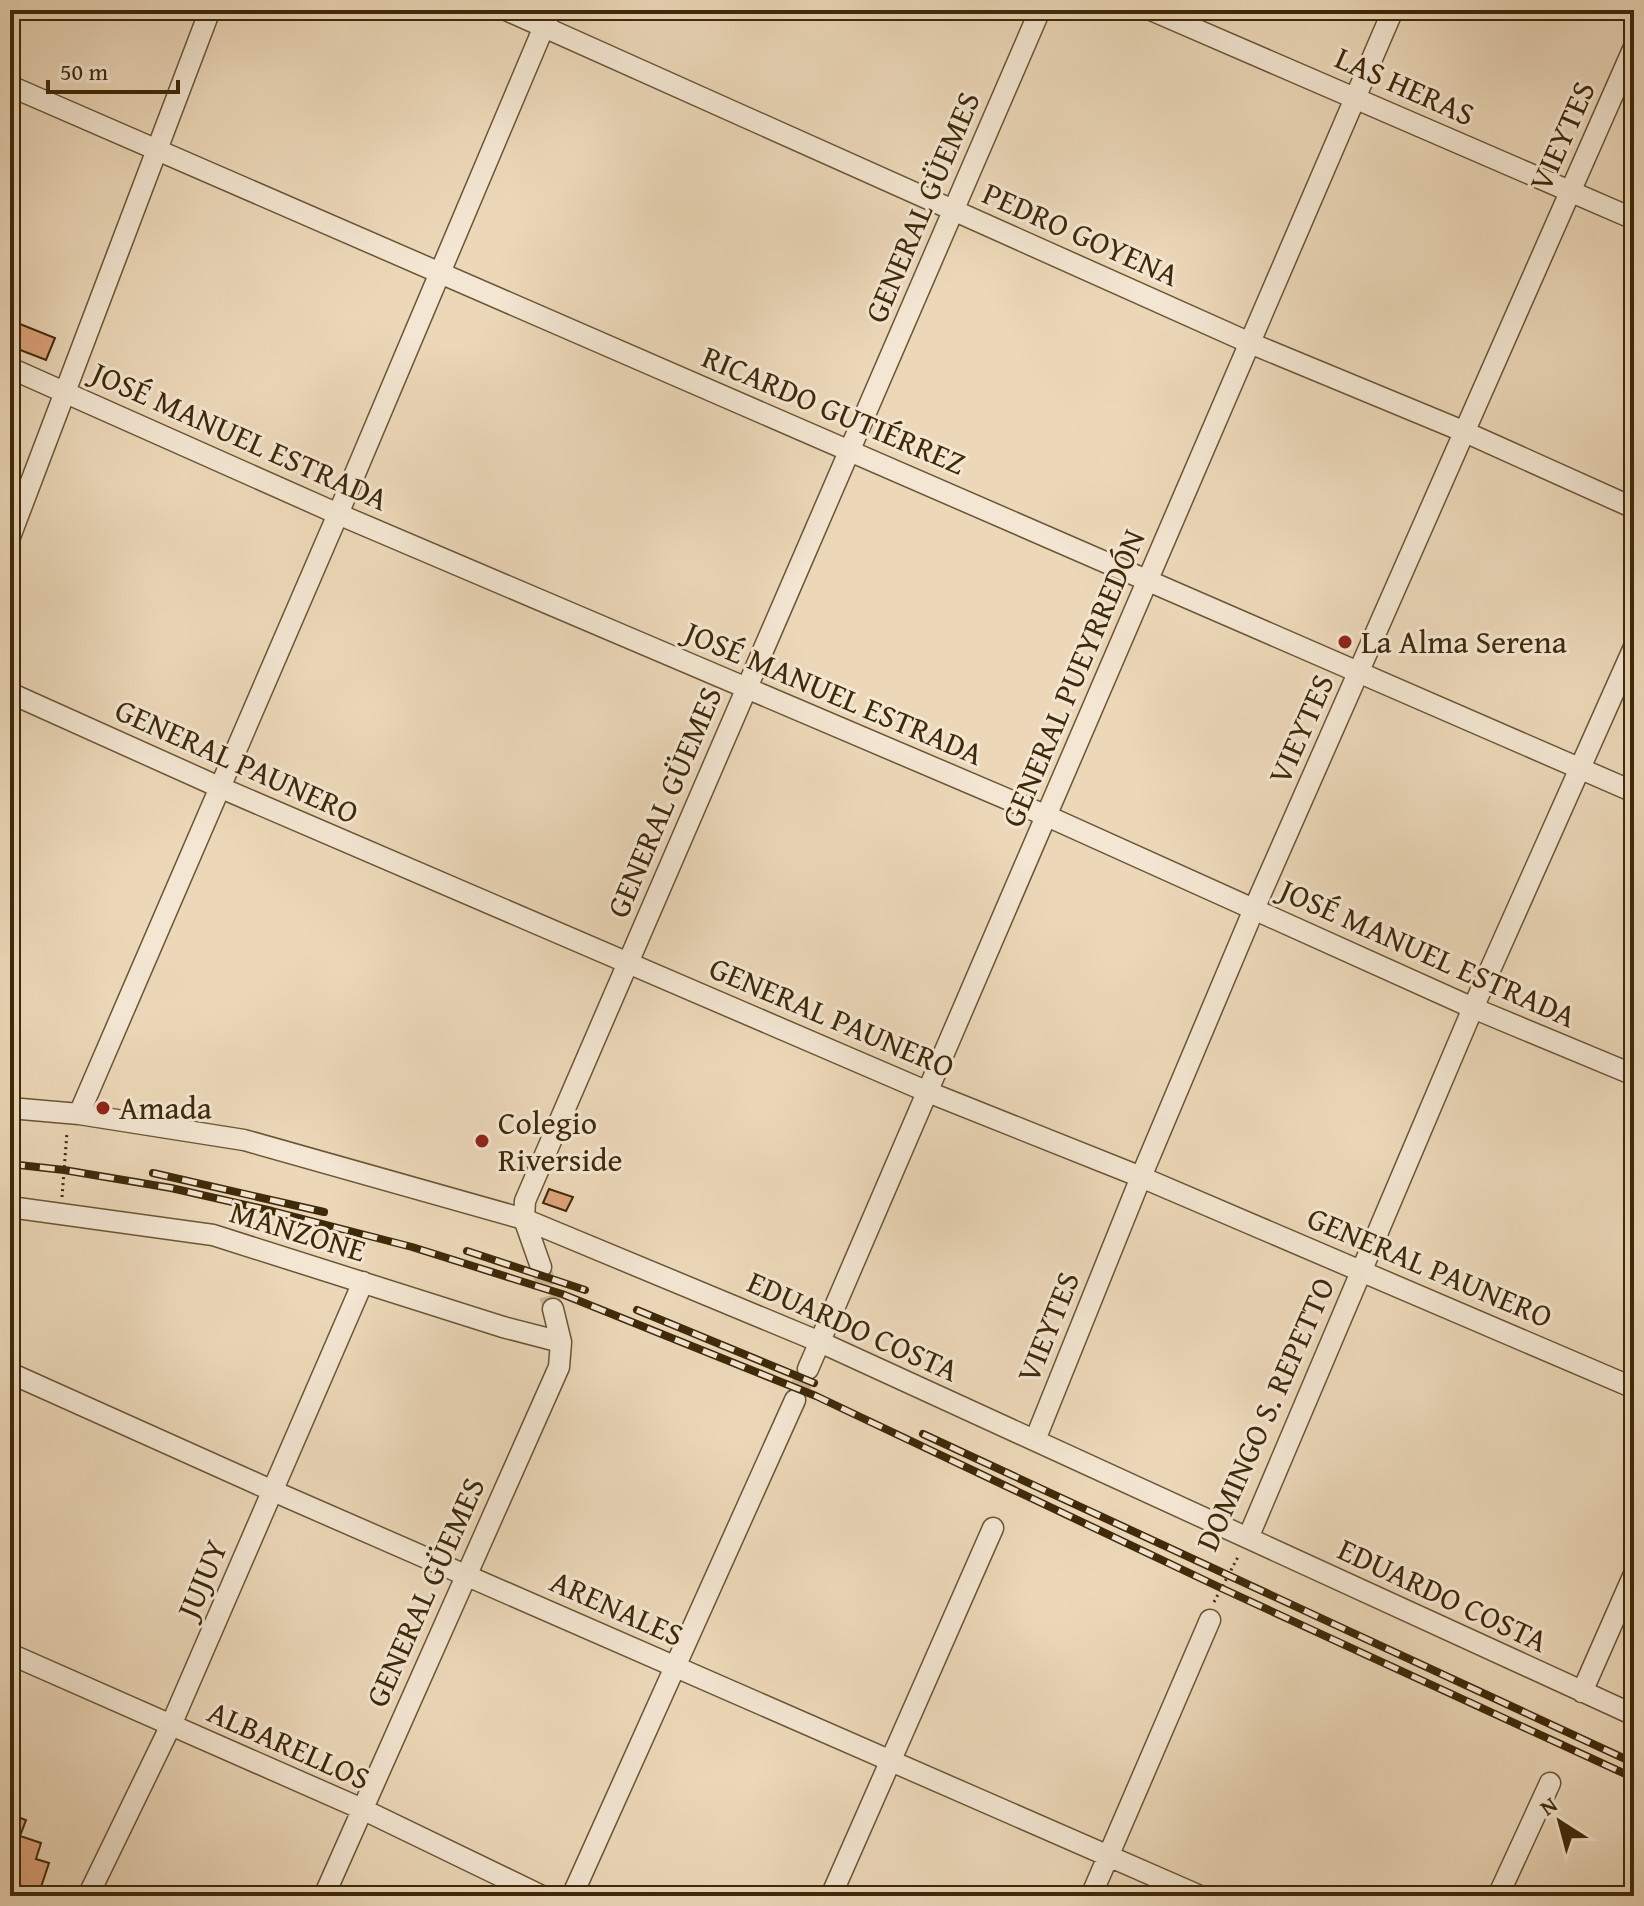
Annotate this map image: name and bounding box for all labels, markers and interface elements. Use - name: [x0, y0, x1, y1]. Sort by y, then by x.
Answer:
- street label: LAS HERAS: [1328, 34, 1483, 137]
- scale bar: [48, 44, 178, 94]
- text: 50 m: [60, 54, 108, 89]
- street label: VIEYTES: [1516, 73, 1607, 198]
- street label: GENERAL GÜEMES: [852, 84, 991, 330]
- street label: PEDRO GOYENA: [975, 169, 1188, 298]
- street label: RICARDO GUTIÉRREZ: [695, 333, 973, 486]
- street label: JOSÉ MANUEL ESTRADA: [81, 347, 397, 522]
- street label: GENERAL PUEYRREDÓN: [989, 522, 1157, 834]
- street label: JOSÉ MANUEL ESTRADA: [674, 607, 991, 777]
- place label: La Alma Serena: [1361, 618, 1567, 665]
- marker: La Alma Serena: [1336, 633, 1354, 651]
- street label: VIEYTES: [1255, 666, 1346, 791]
- street label: GENERAL GÜEMES: [594, 679, 733, 925]
- street label: GENERAL PAUNERO: [108, 686, 367, 835]
- street label: JOSÉ MANUEL ESTRADA: [1269, 864, 1585, 1039]
- street label: GENERAL PAUNERO: [702, 944, 962, 1089]
- place label: Amada: [119, 1084, 212, 1131]
- marker: Amada: [94, 1099, 112, 1117]
- place label: Colegio Riverside: [498, 1099, 623, 1183]
- marker: Colegio Riverside: [473, 1132, 491, 1150]
- street label: MANZONE: [224, 1188, 372, 1273]
- street label: GENERAL PAUNERO: [1300, 1194, 1560, 1339]
- street label: EDUARDO COSTA: [740, 1258, 967, 1393]
- street label: VIEYTES: [1004, 1264, 1091, 1389]
- street label: DOMINGO S. REPETTO: [1183, 1270, 1346, 1558]
- street label: GENERAL GÜEMES: [353, 1470, 496, 1714]
- street label: EDUARDO COSTA: [1331, 1525, 1556, 1664]
- street label: JUJUY: [162, 1532, 239, 1629]
- street label: ARENALES: [543, 1557, 692, 1658]
- street label: ALBARELLOS: [200, 1688, 378, 1801]
- north arrow: [1520, 1782, 1600, 1862]
- text: N: [1533, 1788, 1564, 1823]

